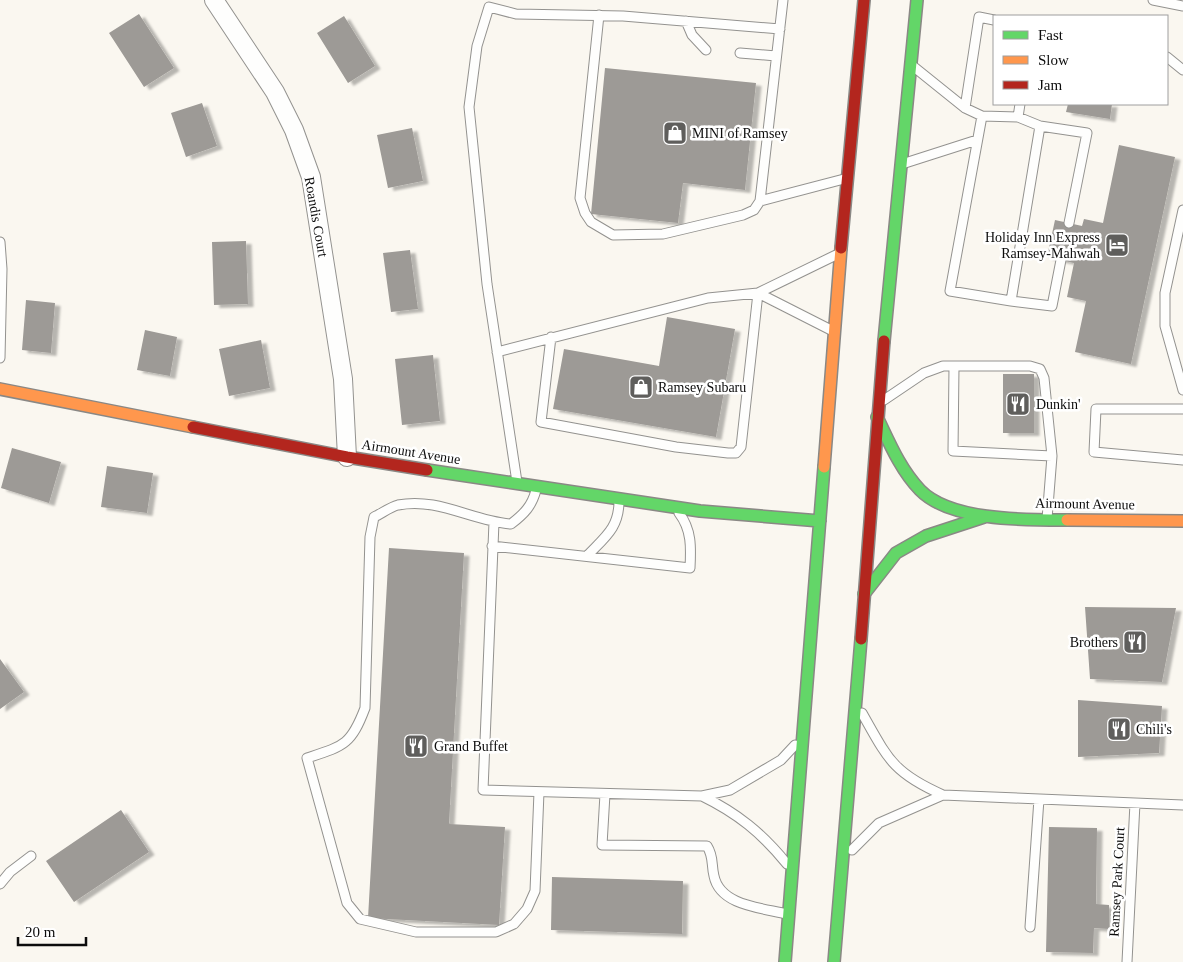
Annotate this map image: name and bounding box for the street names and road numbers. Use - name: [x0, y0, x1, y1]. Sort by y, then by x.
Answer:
- street label: Roandis Court: [302, 176, 330, 258]
- street label: Airmount Avenue: [361, 437, 461, 467]
- street label: Airmount Avenue: [1035, 496, 1135, 512]
- street label: Ramsey Park Court: [1107, 827, 1127, 937]

